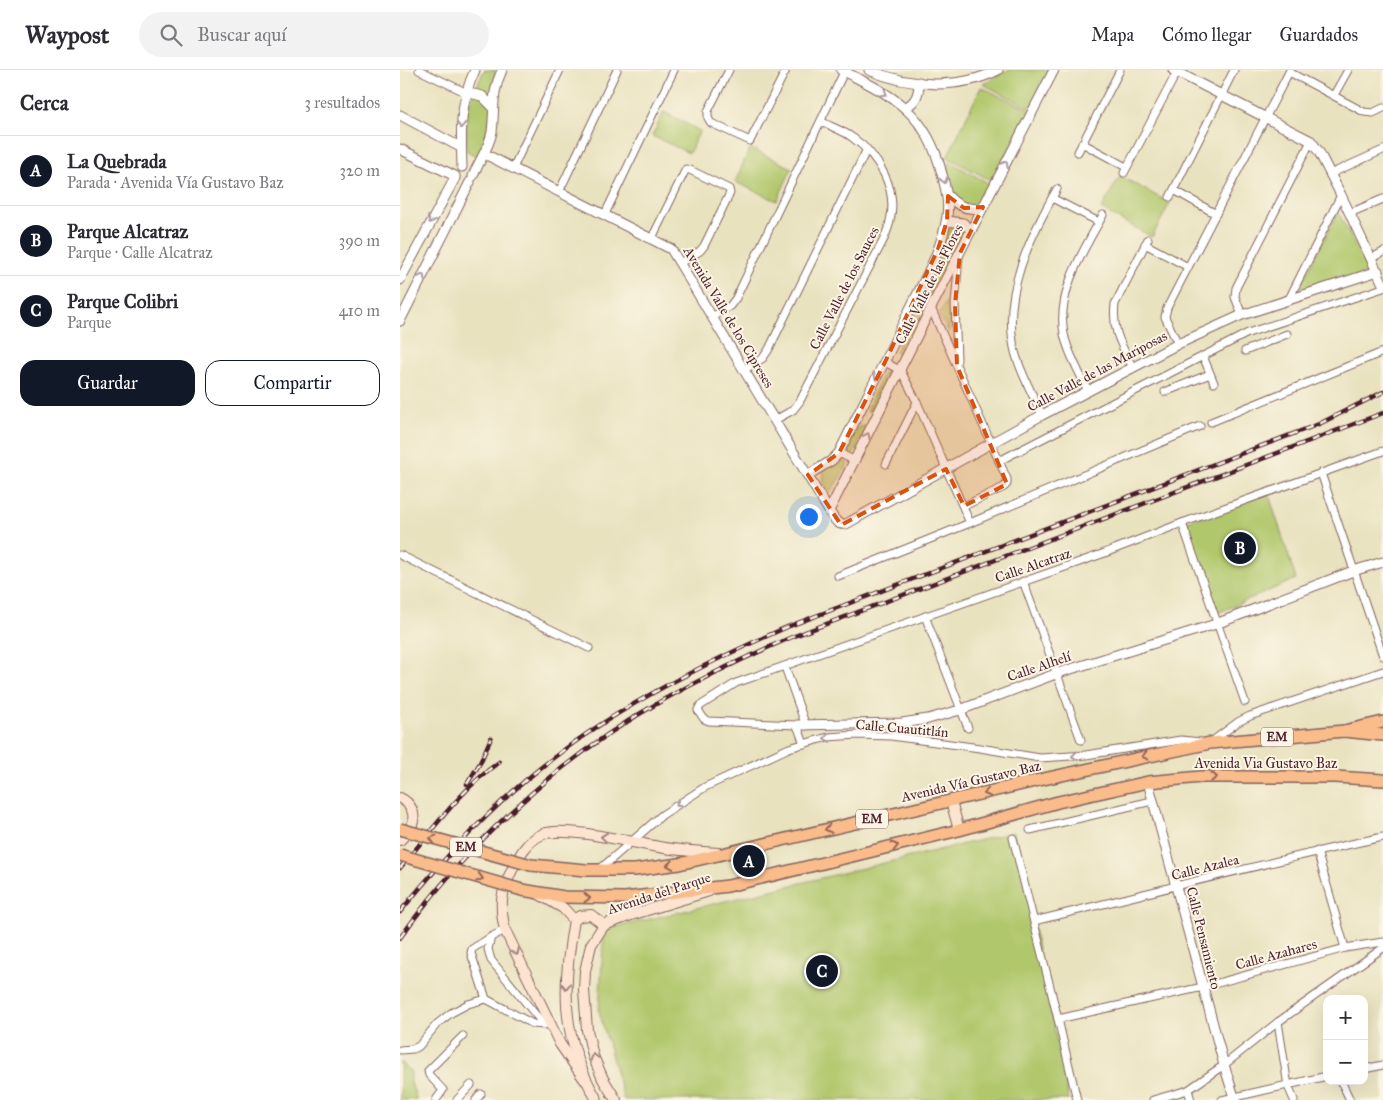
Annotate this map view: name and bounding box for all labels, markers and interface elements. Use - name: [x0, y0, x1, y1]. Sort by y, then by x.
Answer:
- search box: [139, 12, 489, 57]
- text: Waypost: [25, 20, 109, 50]
- icon: search: [157, 21, 185, 49]
- text: Buscar aquí: [197, 23, 287, 46]
- text: Mapa: [1091, 24, 1134, 46]
- text: Cómo llegar: [1162, 24, 1252, 46]
- text: Guardados: [1280, 24, 1358, 46]
- one-way arrow: [879, 86, 888, 96]
- text: Cerca: [20, 90, 69, 116]
- text: 3 resultados: [305, 93, 380, 112]
- one-way arrow: [456, 122, 466, 129]
- text: La Quebrada: [67, 150, 166, 173]
- one-way arrow: [999, 160, 1009, 169]
- text: A: [31, 161, 41, 180]
- text: 320 m: [340, 161, 380, 180]
- text: Parada · Avenida Vía Gustavo Baz: [67, 173, 284, 192]
- one-way arrow: [938, 176, 949, 185]
- one-way arrow: [428, 215, 438, 224]
- text: Parque Alcatraz: [67, 220, 188, 243]
- street label: Calle Valle de las Flores: [892, 221, 967, 347]
- street label: Calle Valle de los Sauces: [806, 224, 883, 353]
- text: B: [31, 231, 41, 250]
- text: 390 m: [339, 231, 380, 250]
- text: Parque · Calle Alcatraz: [67, 243, 213, 262]
- street label: Avenida Valle de los Cipreses: [679, 243, 778, 391]
- one-way arrow: [416, 274, 426, 283]
- text: Parque Colibri: [67, 290, 178, 313]
- text: C: [31, 301, 41, 320]
- text: 410 m: [339, 301, 380, 320]
- text: Parque: [67, 313, 111, 332]
- street label: Calle Valle de las Mariposas: [1024, 327, 1170, 416]
- button: Guardar: [20, 360, 195, 406]
- button: Compartir: [205, 360, 380, 406]
- one-way arrow: [873, 372, 883, 381]
- one-way arrow: [861, 432, 871, 441]
- your location: [796, 504, 822, 530]
- pin: B: [1224, 529, 1256, 567]
- street label: Calle Alcatraz: [993, 544, 1074, 586]
- street label: Calle Alhelí: [1005, 647, 1074, 685]
- street label: Calle Cuautitlán: [855, 716, 950, 741]
- road number: EM: [1261, 728, 1293, 746]
- one-way arrow: [822, 733, 831, 743]
- one-way arrow: [1071, 750, 1079, 761]
- one-way arrow: [1141, 750, 1149, 761]
- street label: Avenida Via Gustavo Baz: [1193, 755, 1338, 772]
- street label: Avenida Vía Gustavo Baz: [899, 757, 1043, 806]
- one-way arrow: [1211, 772, 1219, 782]
- one-way arrow: [982, 787, 991, 798]
- one-way arrow: [676, 797, 685, 807]
- road number: EM: [856, 810, 888, 829]
- one-way arrow: [824, 823, 833, 834]
- one-way arrow: [600, 832, 608, 843]
- one-way arrow: [430, 834, 438, 844]
- road number: EM: [450, 838, 482, 856]
- one-way arrow: [890, 841, 899, 852]
- pin: A: [733, 842, 765, 880]
- street label: Calle Azalea: [1170, 851, 1241, 884]
- one-way arrow: [665, 859, 673, 870]
- street label: Avenida del Parque: [605, 869, 713, 919]
- one-way arrow: [476, 873, 484, 883]
- street label: Calle Pensamiento: [1183, 885, 1224, 991]
- one-way arrow: [584, 893, 592, 903]
- street label: Calle Azahares: [1234, 935, 1319, 973]
- one-way arrow: [510, 947, 520, 956]
- pin: C: [806, 952, 838, 990]
- one-way arrow: [561, 982, 571, 990]
- map controls: [1323, 995, 1368, 1085]
- button: +: [1323, 995, 1368, 1040]
- button: −: [1323, 1040, 1368, 1085]
- one-way arrow: [590, 1053, 600, 1061]

